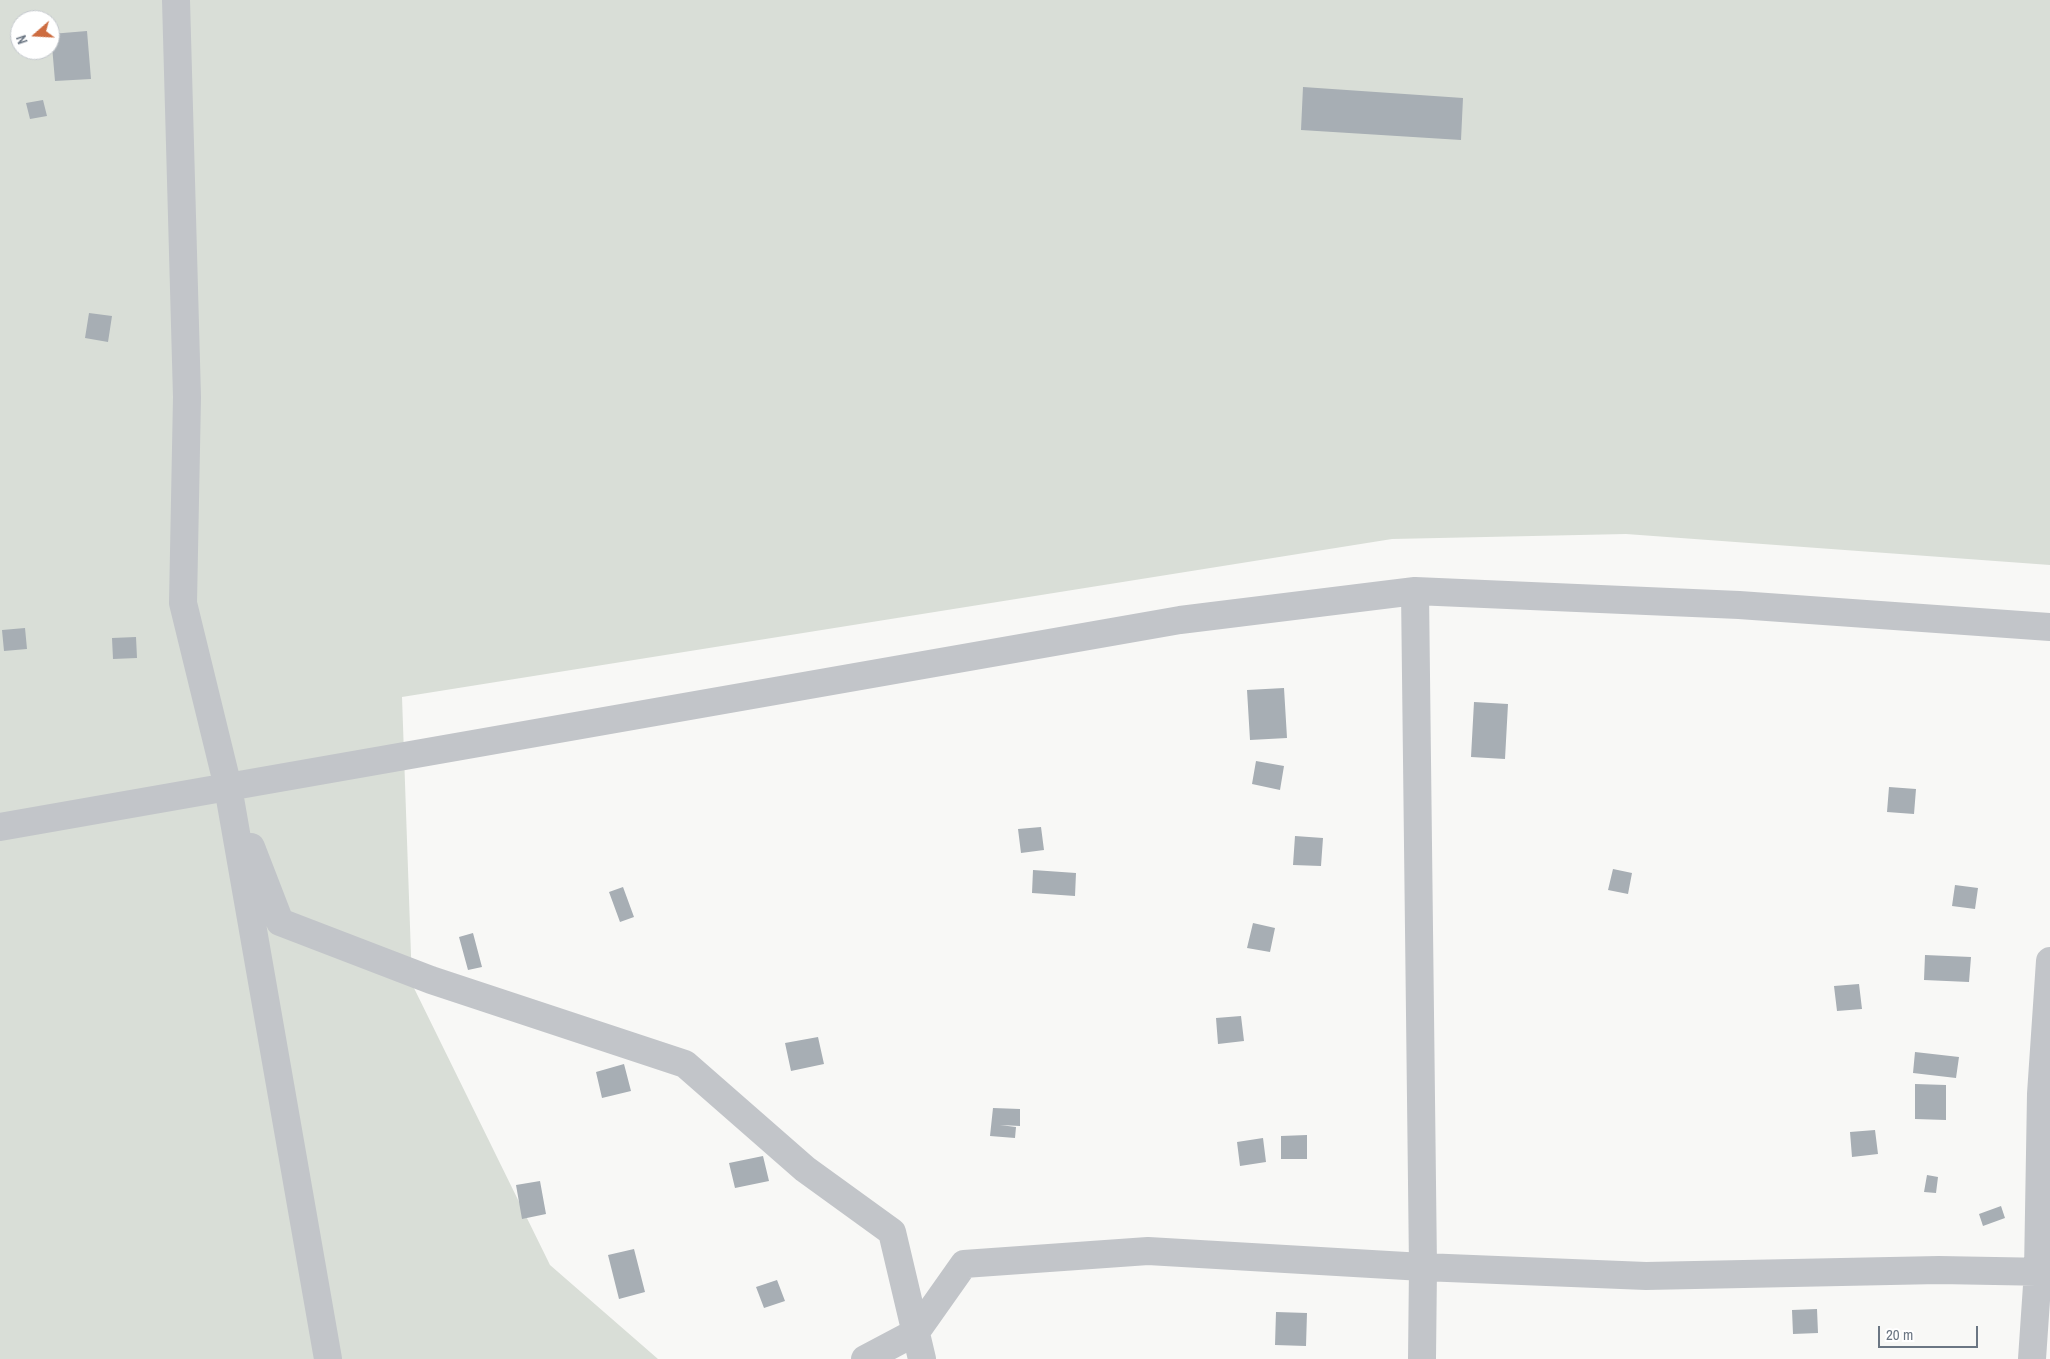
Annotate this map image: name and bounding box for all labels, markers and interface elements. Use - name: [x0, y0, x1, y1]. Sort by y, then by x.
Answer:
- north arrow: [10, 10, 60, 60]
- text: N: [12, 33, 32, 46]
- scale bar: [1880, 1316, 1980, 1348]
- text: 20 m: [1886, 1324, 1913, 1345]

